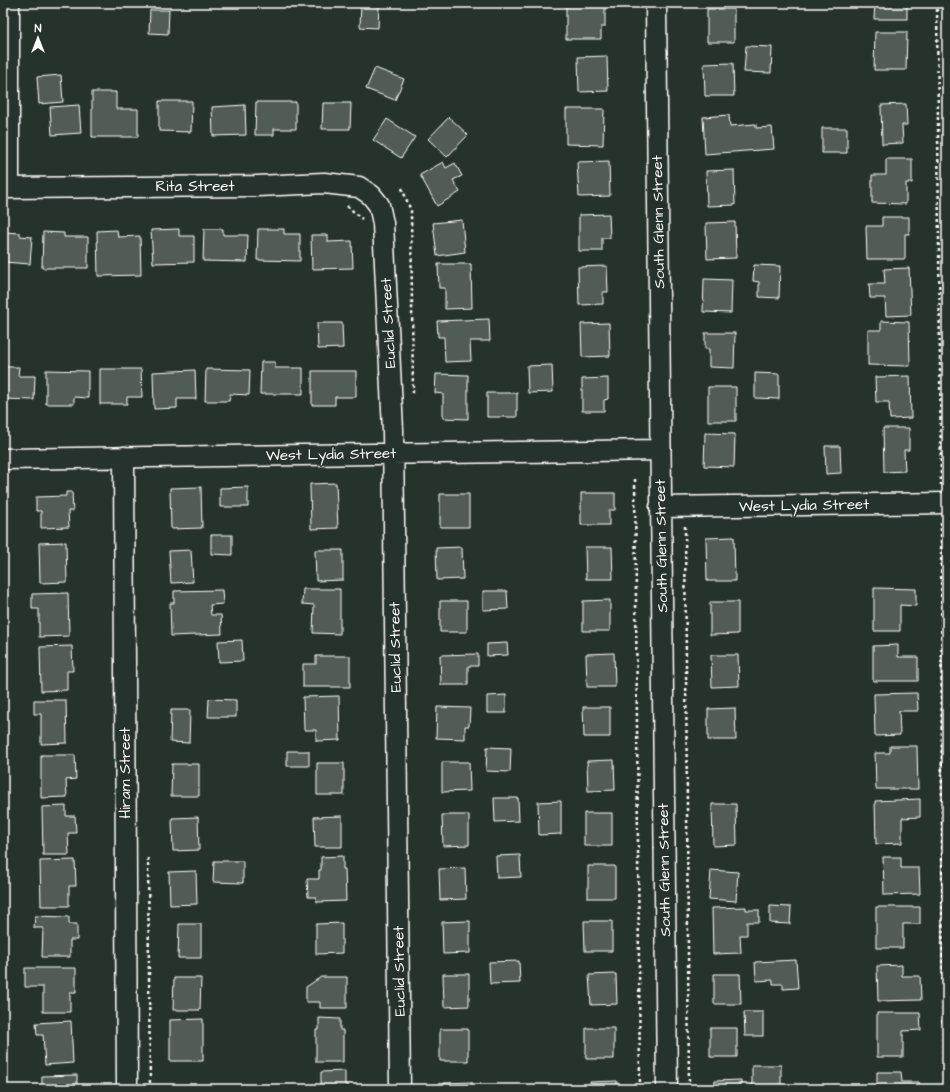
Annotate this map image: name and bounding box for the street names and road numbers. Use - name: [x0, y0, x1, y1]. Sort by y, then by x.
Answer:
- street label: South Glenn Street: [647, 155, 670, 289]
- street label: Rita Street: [156, 176, 234, 197]
- street label: Euclid Street: [376, 277, 401, 369]
- street label: West Lydia Street: [266, 443, 396, 467]
- street label: South Glenn Street: [650, 479, 673, 613]
- street label: West Lydia Street: [739, 494, 869, 518]
- street label: Euclid Street: [384, 602, 407, 692]
- street label: Hiram Street: [115, 727, 136, 819]
- street label: South Glenn Street: [653, 803, 676, 937]
- street label: Euclid Street: [388, 926, 411, 1016]

